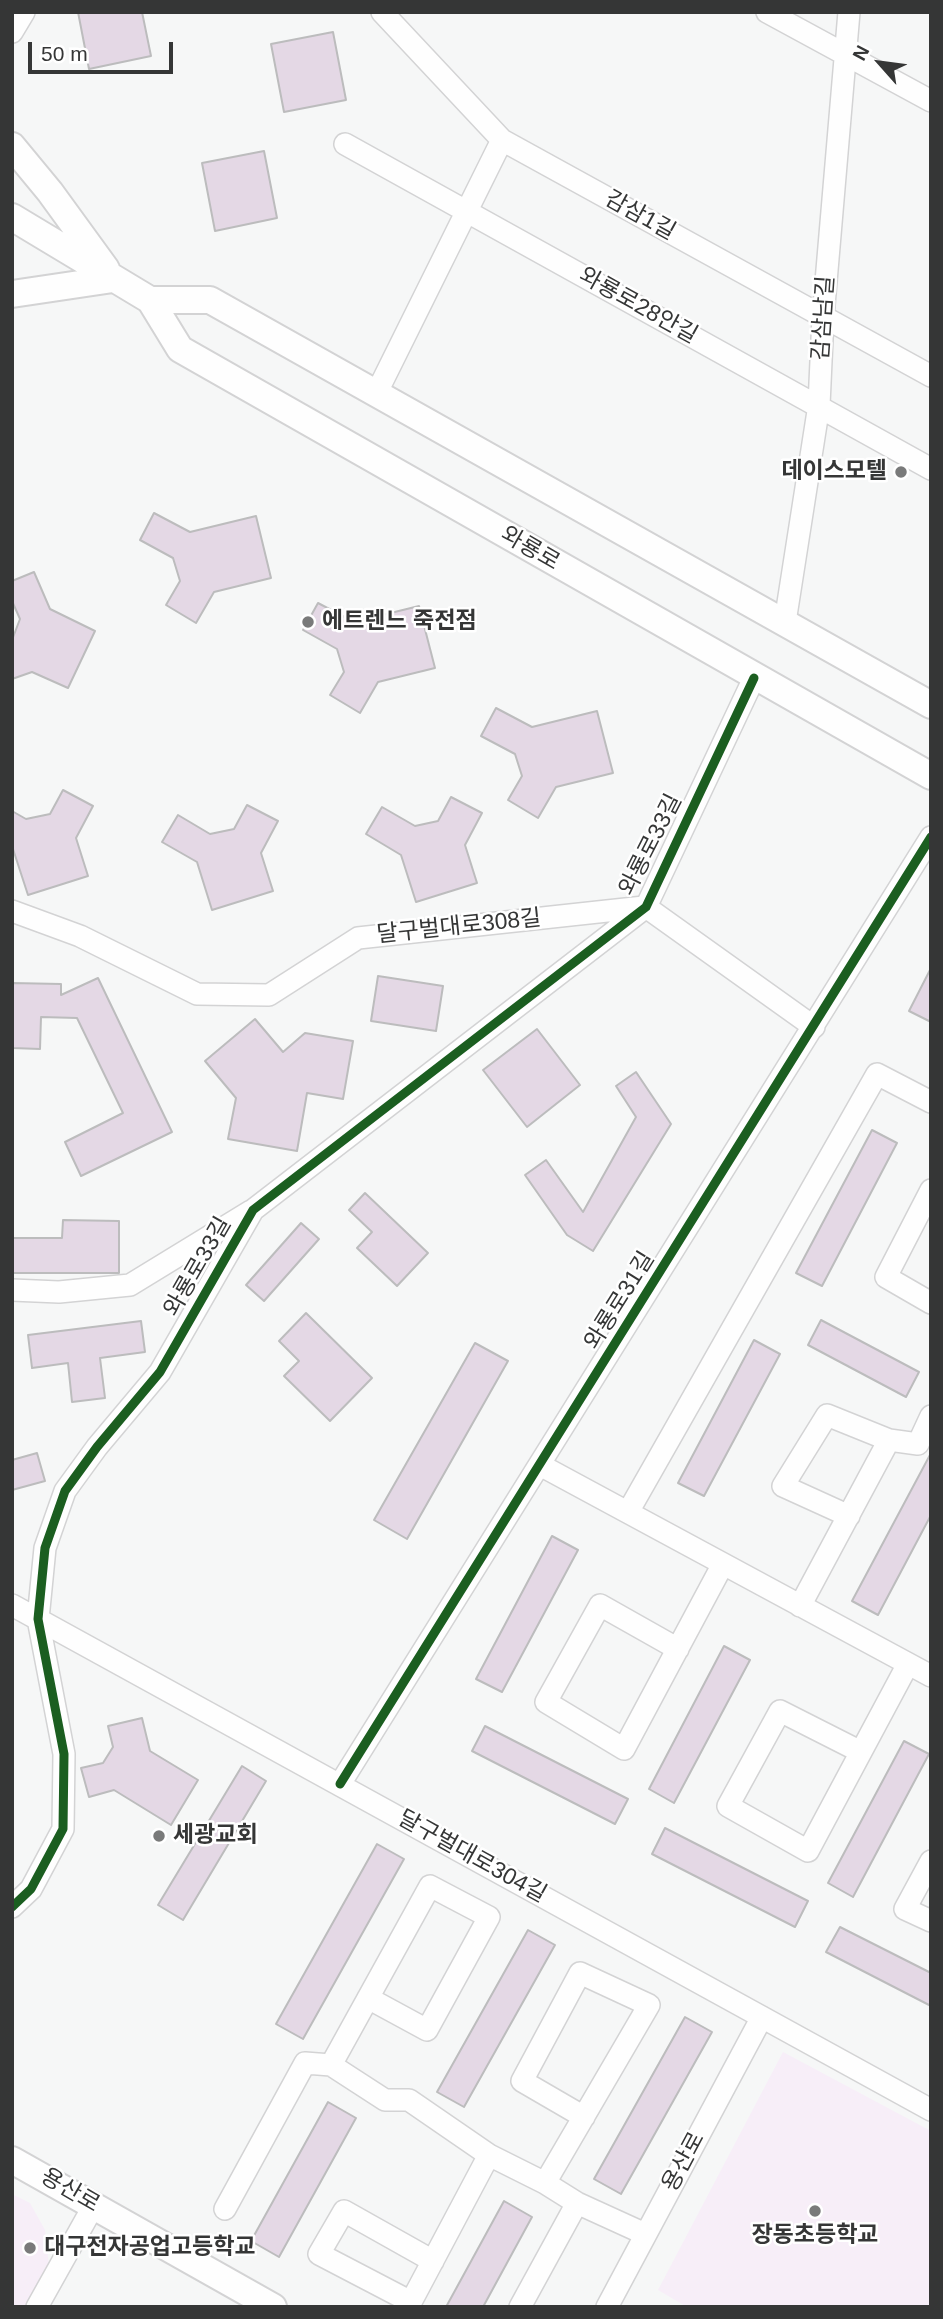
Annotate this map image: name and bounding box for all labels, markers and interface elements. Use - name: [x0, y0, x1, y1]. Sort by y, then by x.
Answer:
- scale bar: [32, 28, 177, 72]
- north arrow: [845, 28, 915, 98]
- text: 50 m: [41, 42, 88, 65]
- text: N: [849, 42, 874, 64]
- street label: 감삼1길: [600, 185, 680, 247]
- street label: 와룡로28안길: [574, 262, 702, 350]
- street label: 감삼남길: [807, 275, 841, 361]
- place label: 데이스모텔: [781, 458, 887, 486]
- marker: 데이스모텔: [893, 464, 909, 480]
- street label: 와룡로: [496, 521, 564, 577]
- place label: 에트렌느 죽전점: [322, 608, 477, 636]
- marker: 에트렌느 죽전점: [300, 614, 316, 630]
- street label: 와룡로33길: [614, 790, 688, 900]
- street label: 달구벌대로308길: [375, 905, 543, 949]
- street label: 와룡로33길: [158, 1212, 238, 1322]
- street label: 와룡로31길: [579, 1247, 661, 1355]
- street label: 달구벌대로304길: [393, 1805, 551, 1909]
- place label: 세광교회: [173, 1822, 258, 1850]
- marker: 세광교회: [151, 1828, 167, 1844]
- street label: 용산로: [657, 2127, 711, 2197]
- street label: 용산로: [36, 2163, 104, 2219]
- marker: 장동초등학교: [807, 2203, 823, 2219]
- place label: 장동초등학교: [752, 2222, 878, 2250]
- place label: 대구전자공업고등학교: [44, 2234, 256, 2262]
- marker: 대구전자공업고등학교: [22, 2240, 38, 2256]

